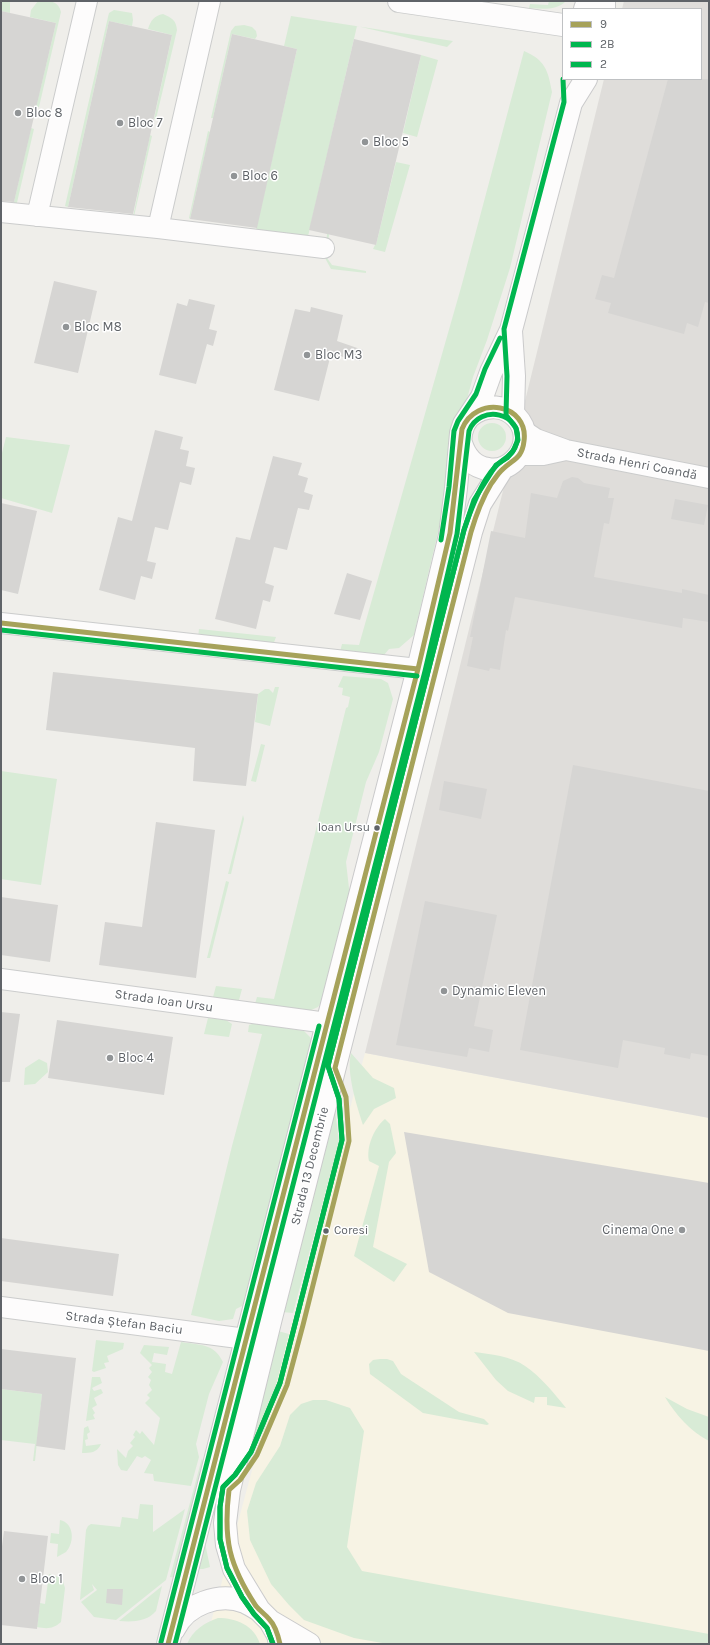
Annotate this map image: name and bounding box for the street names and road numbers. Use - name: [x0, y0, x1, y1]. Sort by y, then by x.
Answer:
- street label: Strada Henri Coandă: [575, 445, 699, 483]
- street label: Strada Ioan Ursu: [114, 986, 214, 1016]
- street label: Strada 13 Decembrie: [288, 1105, 332, 1227]
- street label: Strada Ștefan Baciu: [64, 1308, 184, 1338]

